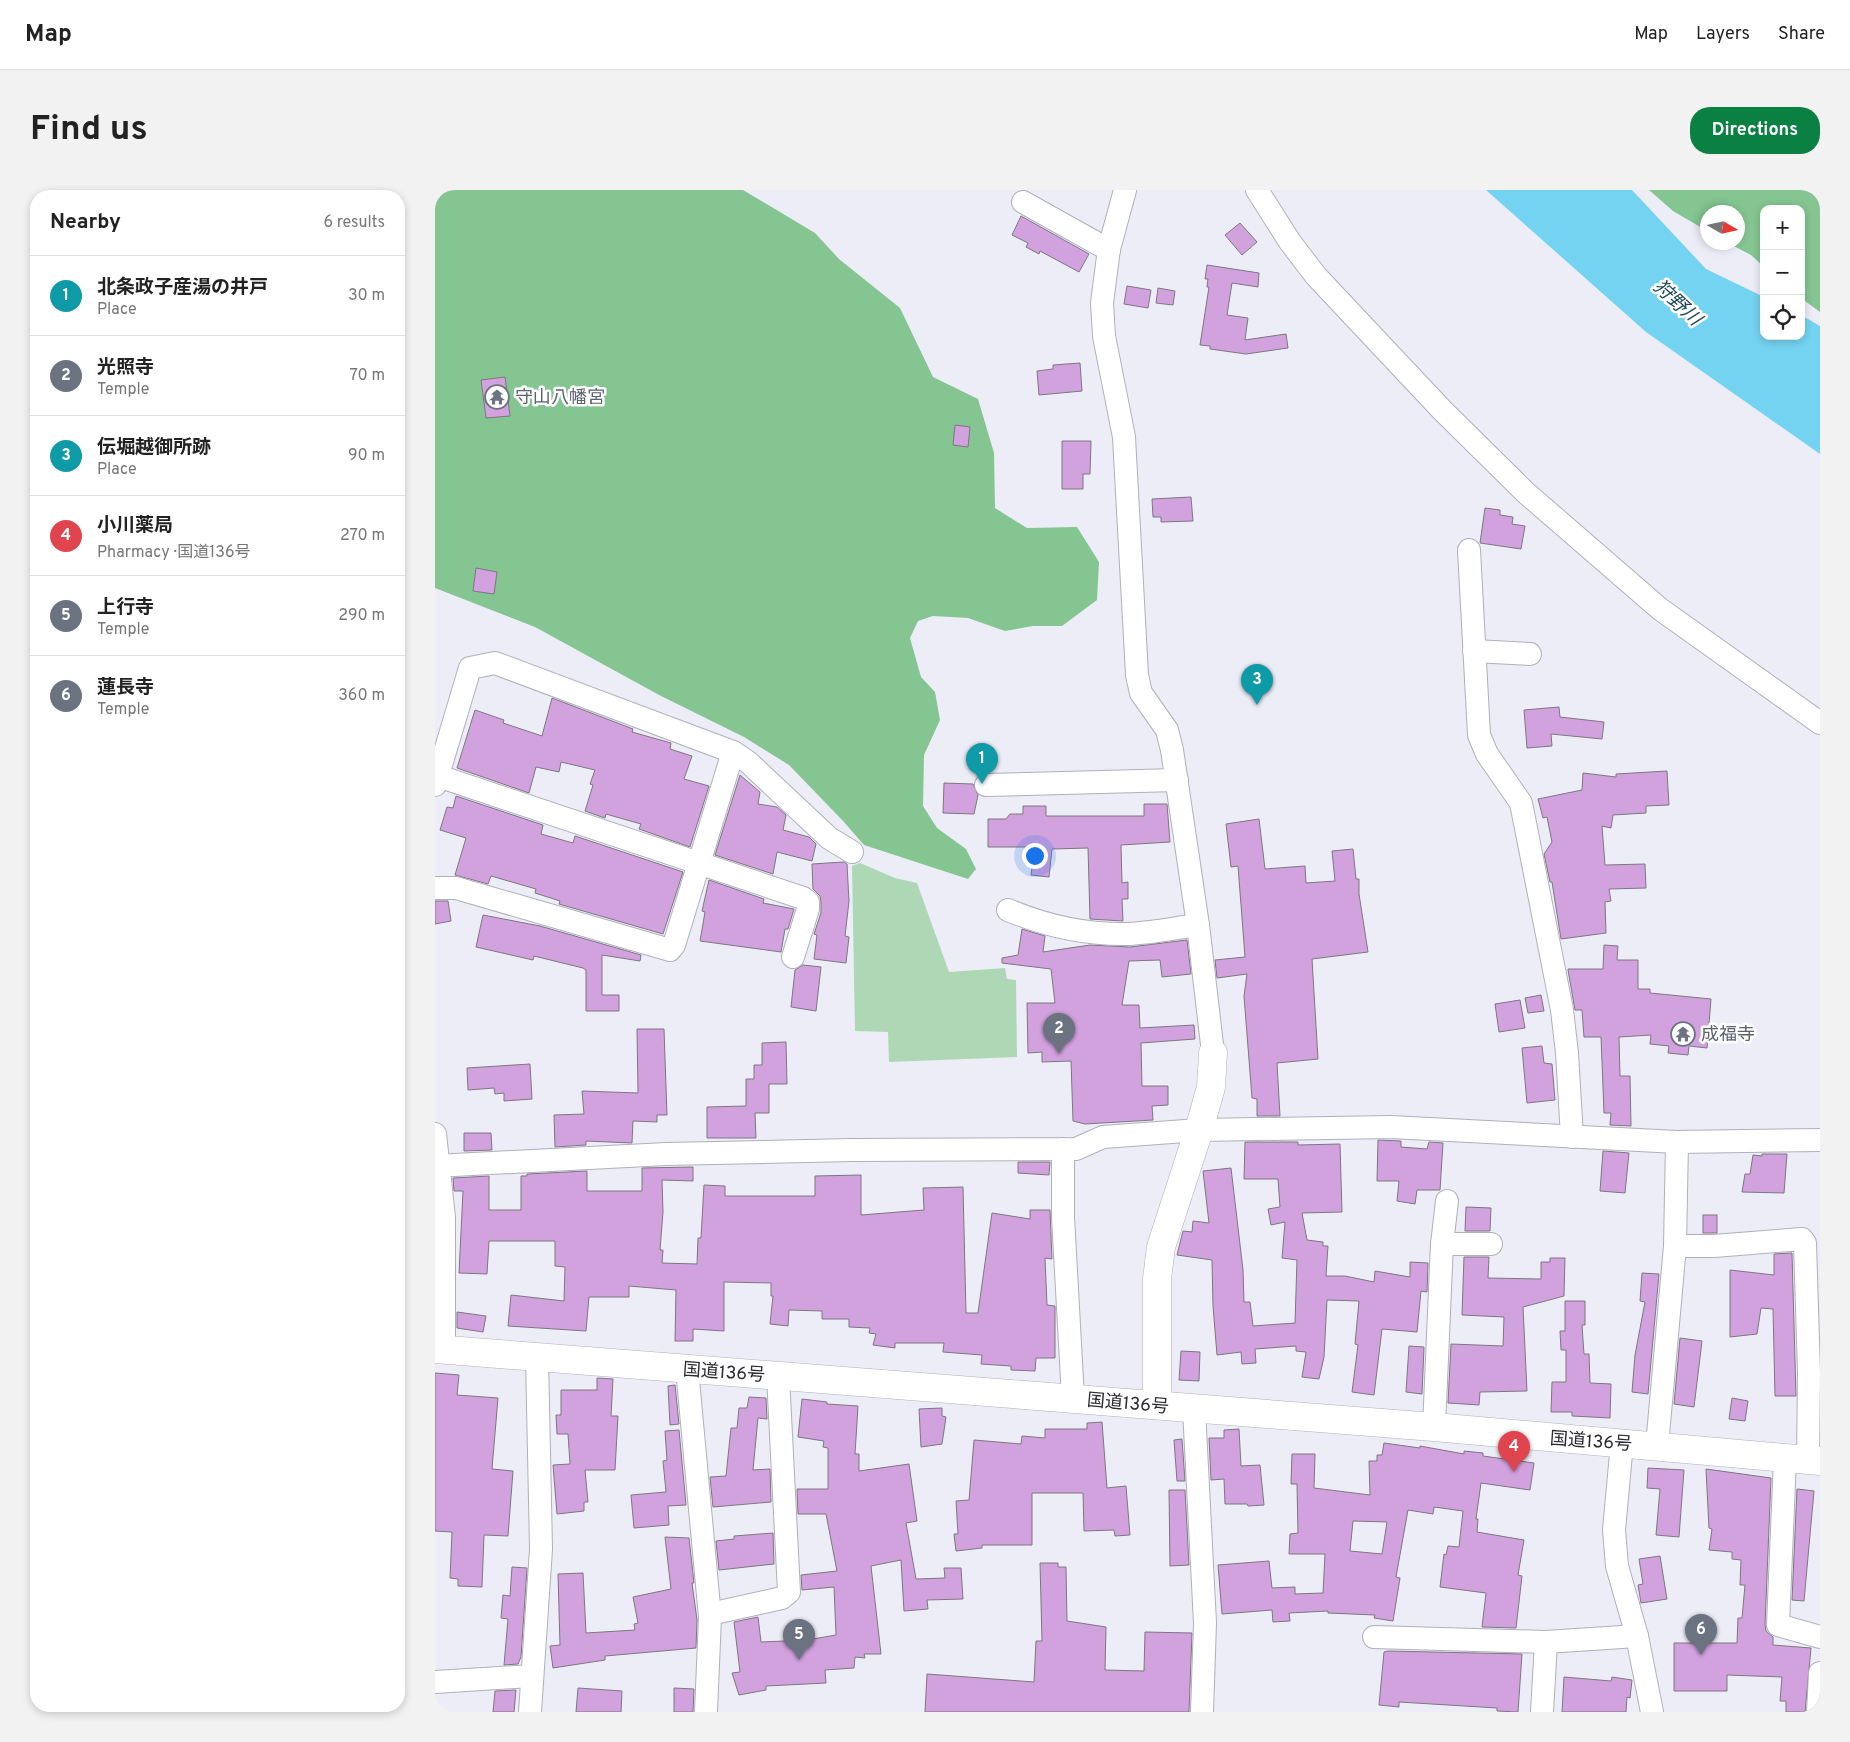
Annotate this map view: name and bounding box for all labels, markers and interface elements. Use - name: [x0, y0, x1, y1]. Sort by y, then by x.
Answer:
- text: Map: [25, 20, 72, 50]
- text: Map: [1634, 23, 1668, 46]
- text: Layers: [1696, 23, 1750, 46]
- text: Share: [1778, 23, 1825, 46]
- button: Directions: [1690, 107, 1820, 154]
- text: Find us: [30, 108, 148, 152]
- north arrow: [1700, 205, 1745, 250]
- map controls: [1760, 205, 1805, 340]
- button: +: [1760, 205, 1805, 250]
- text: Nearby: [50, 209, 121, 236]
- text: 6 results: [323, 213, 385, 233]
- button: −: [1760, 250, 1805, 295]
- water label: 狩野川: [1648, 275, 1707, 333]
- text: 北条政子産湯の井戸: [97, 276, 268, 300]
- text: 1: [63, 286, 69, 306]
- text: 30 m: [348, 286, 385, 306]
- button: locate: [1760, 295, 1805, 340]
- text: Place: [97, 300, 137, 320]
- text: 光照寺: [97, 356, 154, 380]
- text: 2: [61, 366, 71, 386]
- text: 70 m: [350, 366, 385, 386]
- text: Temple: [97, 380, 149, 400]
- temple icon: 守山八幡宮: [484, 384, 510, 410]
- place label: 守山八幡宮: [515, 387, 605, 410]
- text: 伝堀越御所跡: [97, 436, 211, 460]
- text: 3: [61, 446, 71, 466]
- text: 90 m: [348, 446, 385, 466]
- text: Place: [97, 460, 137, 480]
- text: 小川薬局: [97, 514, 173, 538]
- text: 4: [61, 526, 71, 546]
- text: 270 m: [340, 526, 385, 546]
- text: Pharmacy · 国道136号: [97, 543, 251, 563]
- text: 上行寺: [97, 596, 154, 620]
- text: 5: [61, 606, 71, 626]
- text: 290 m: [338, 606, 385, 626]
- text: Temple: [97, 620, 149, 640]
- pin: 3: [1241, 664, 1273, 705]
- text: 蓮長寺: [97, 676, 154, 700]
- text: 6: [61, 686, 71, 706]
- text: 360 m: [338, 686, 385, 706]
- text: Temple: [97, 700, 149, 720]
- pin: 1: [966, 743, 998, 784]
- your location: [1022, 843, 1048, 869]
- pin: 2: [1043, 1013, 1075, 1054]
- temple icon: 成福寺: [1670, 1021, 1696, 1047]
- place label: 成福寺: [1701, 1024, 1755, 1047]
- street label: 国道136号: [682, 1359, 766, 1388]
- street label: 国道136号: [1086, 1389, 1170, 1420]
- street label: 国道136号: [1549, 1428, 1633, 1457]
- pin: 4: [1498, 1431, 1530, 1472]
- pin: 6: [1685, 1614, 1717, 1655]
- pin: 5: [783, 1619, 815, 1660]

